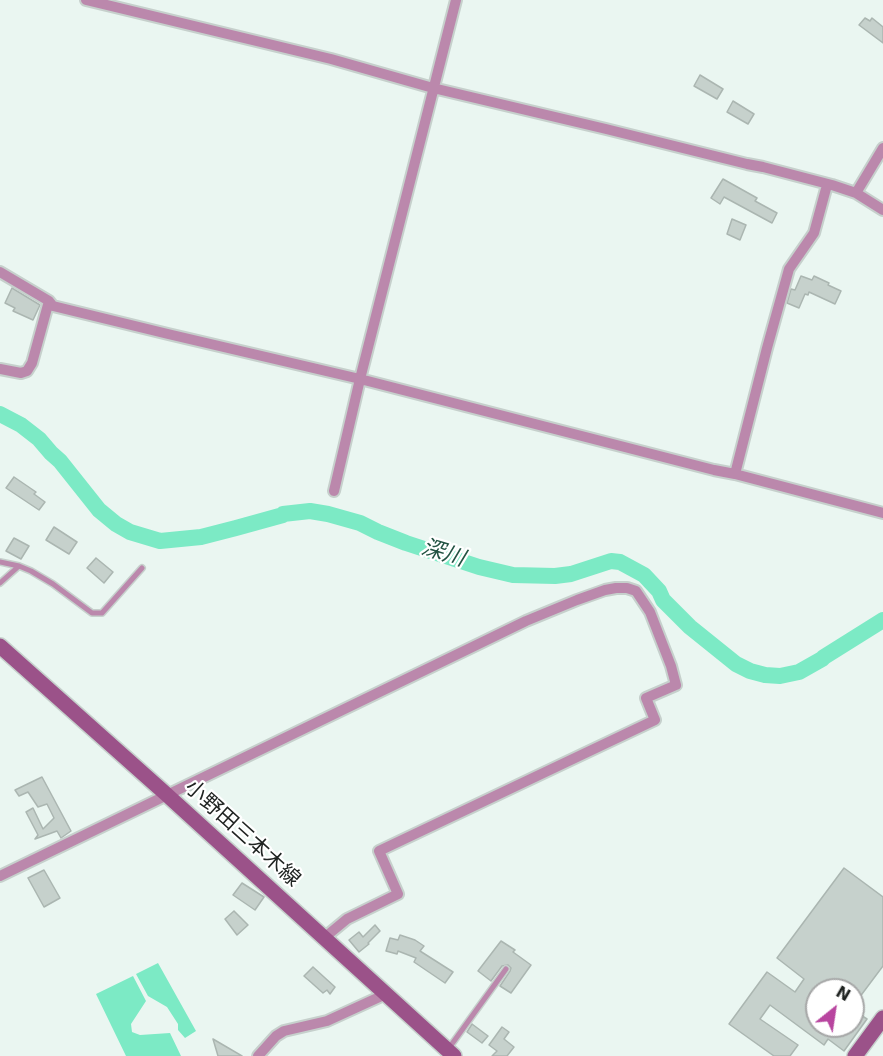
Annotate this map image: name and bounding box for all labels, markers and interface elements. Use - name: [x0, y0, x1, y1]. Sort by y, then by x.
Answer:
- water label: 深川: [418, 535, 468, 573]
- street label: 小野田三本木線: [179, 775, 305, 893]
- north arrow: [805, 978, 865, 1038]
- text: N: [833, 982, 854, 1005]

